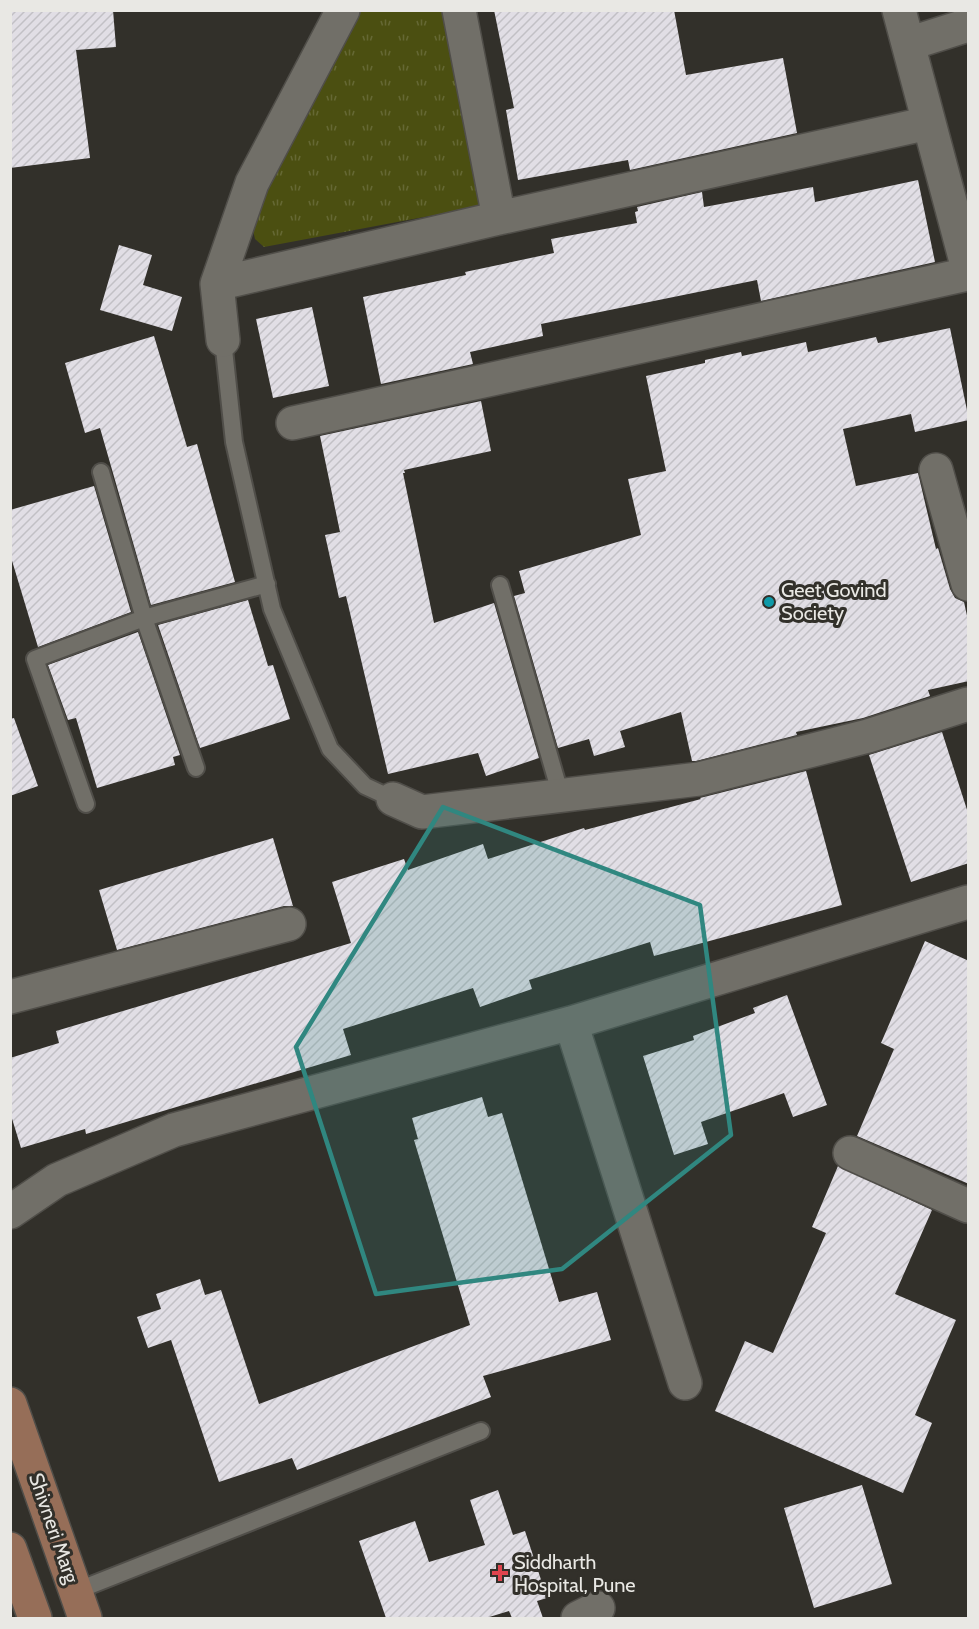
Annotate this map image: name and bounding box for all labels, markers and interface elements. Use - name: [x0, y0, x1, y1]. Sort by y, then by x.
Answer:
- place label: Geet Govind Society: [781, 578, 887, 625]
- marker: Geet Govind Society: [762, 595, 776, 609]
- street label: Shivneri Marg: [24, 1470, 84, 1587]
- place label: Siddharth Hospital, Pune: [514, 1550, 636, 1597]
- marker: Siddharth Hospital, Pune: [491, 1564, 509, 1582]

